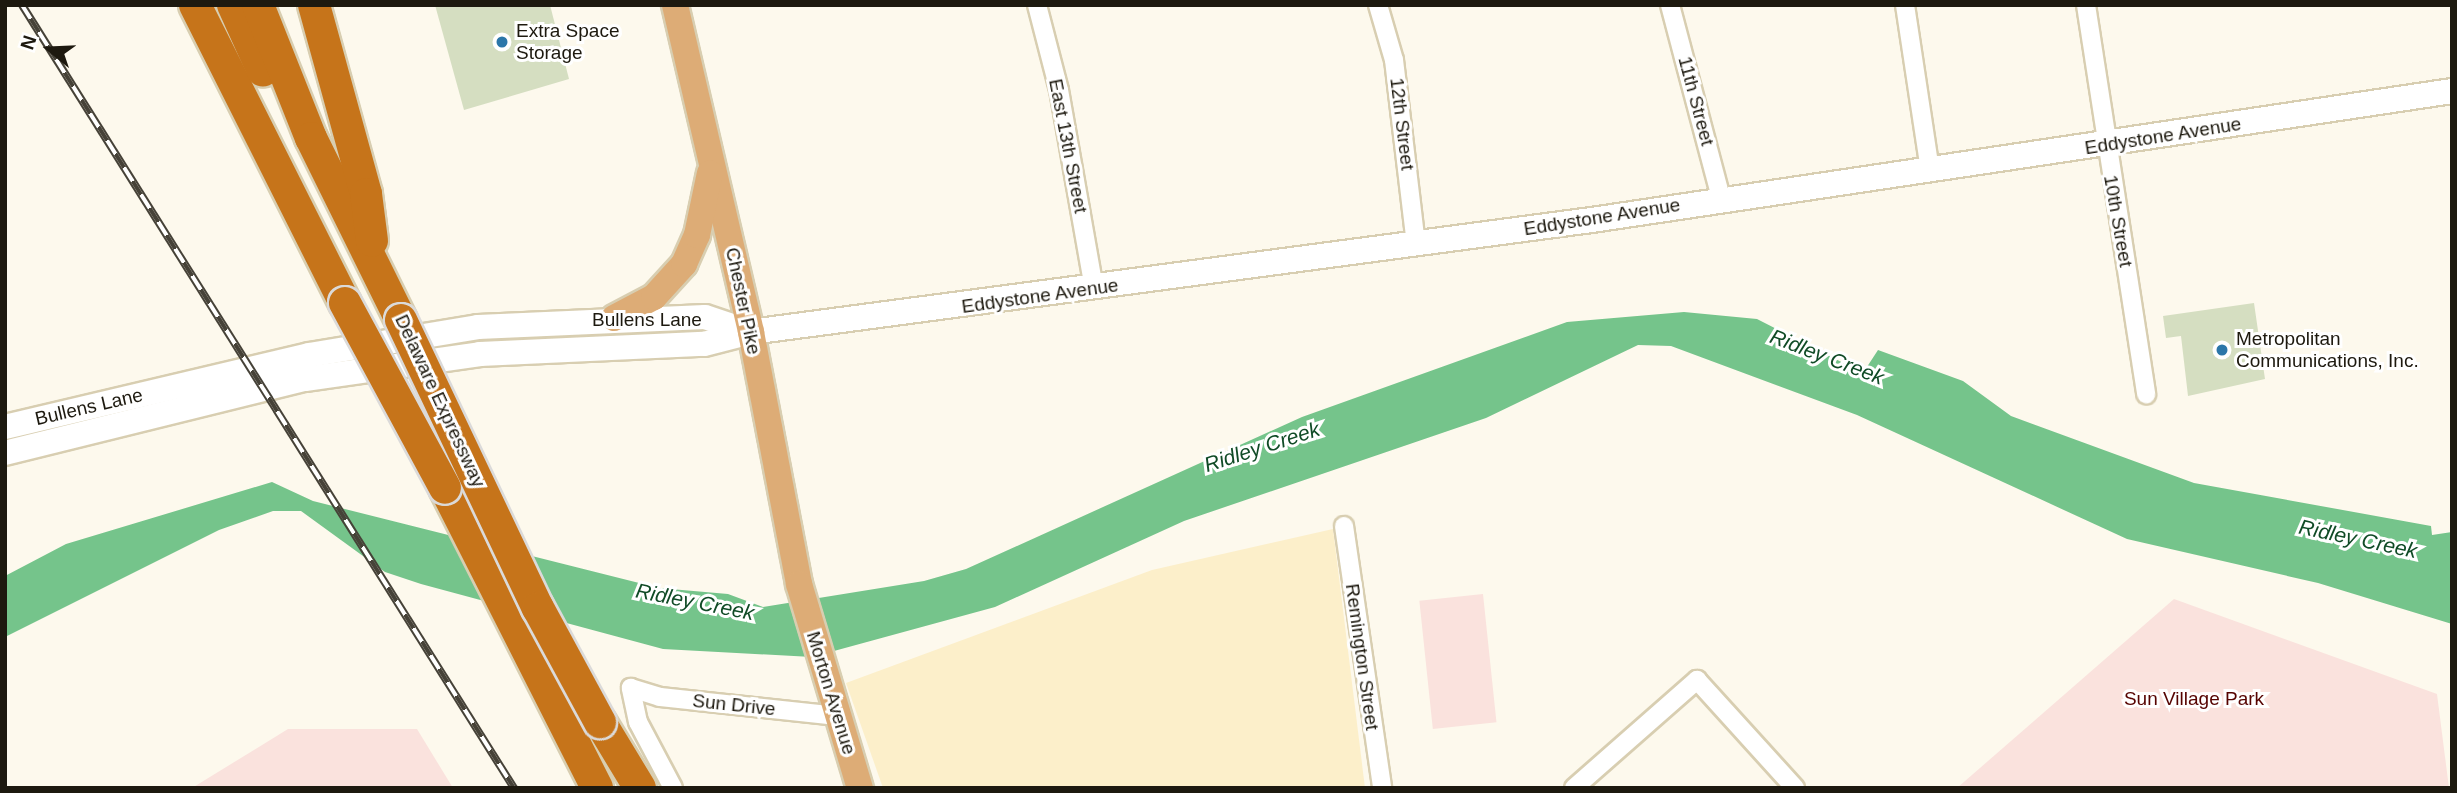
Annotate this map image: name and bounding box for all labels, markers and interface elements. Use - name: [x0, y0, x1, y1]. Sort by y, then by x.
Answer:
- north arrow: [14, 14, 84, 84]
- place label: Extra Space Storage: [516, 20, 619, 64]
- text: N: [16, 33, 41, 52]
- marker: Extra Space Storage: [494, 34, 510, 50]
- street label: 11th Street: [1673, 54, 1719, 148]
- street label: 12th Street: [1385, 76, 1419, 172]
- street label: East 13th Street: [1044, 77, 1092, 215]
- street label: Eddystone Avenue: [2083, 112, 2243, 160]
- street label: 10th Street: [2099, 173, 2137, 269]
- street label: Eddystone Avenue: [1522, 193, 1682, 241]
- street label: Chester Pike: [721, 245, 765, 357]
- street label: Eddystone Avenue: [960, 274, 1120, 318]
- street label: Bullens Lane: [592, 309, 702, 331]
- street label: Delaware Expressway: [390, 311, 490, 491]
- water label: Ridley Creek: [1766, 324, 1888, 390]
- place label: Metropolitan Communications, Inc.: [2236, 328, 2419, 372]
- marker: Metropolitan Communications, Inc.: [2214, 342, 2230, 358]
- street label: Bullens Lane: [33, 384, 145, 430]
- water label: Ridley Creek: [1201, 416, 1323, 478]
- water label: Ridley Creek: [2297, 514, 2419, 564]
- water label: Ridley Creek: [634, 578, 756, 626]
- street label: Remington Street: [1340, 582, 1384, 732]
- street label: Morton Avenue: [801, 628, 861, 758]
- park label: Sun Village Park: [2124, 688, 2264, 710]
- street label: Sun Drive: [691, 689, 777, 721]

